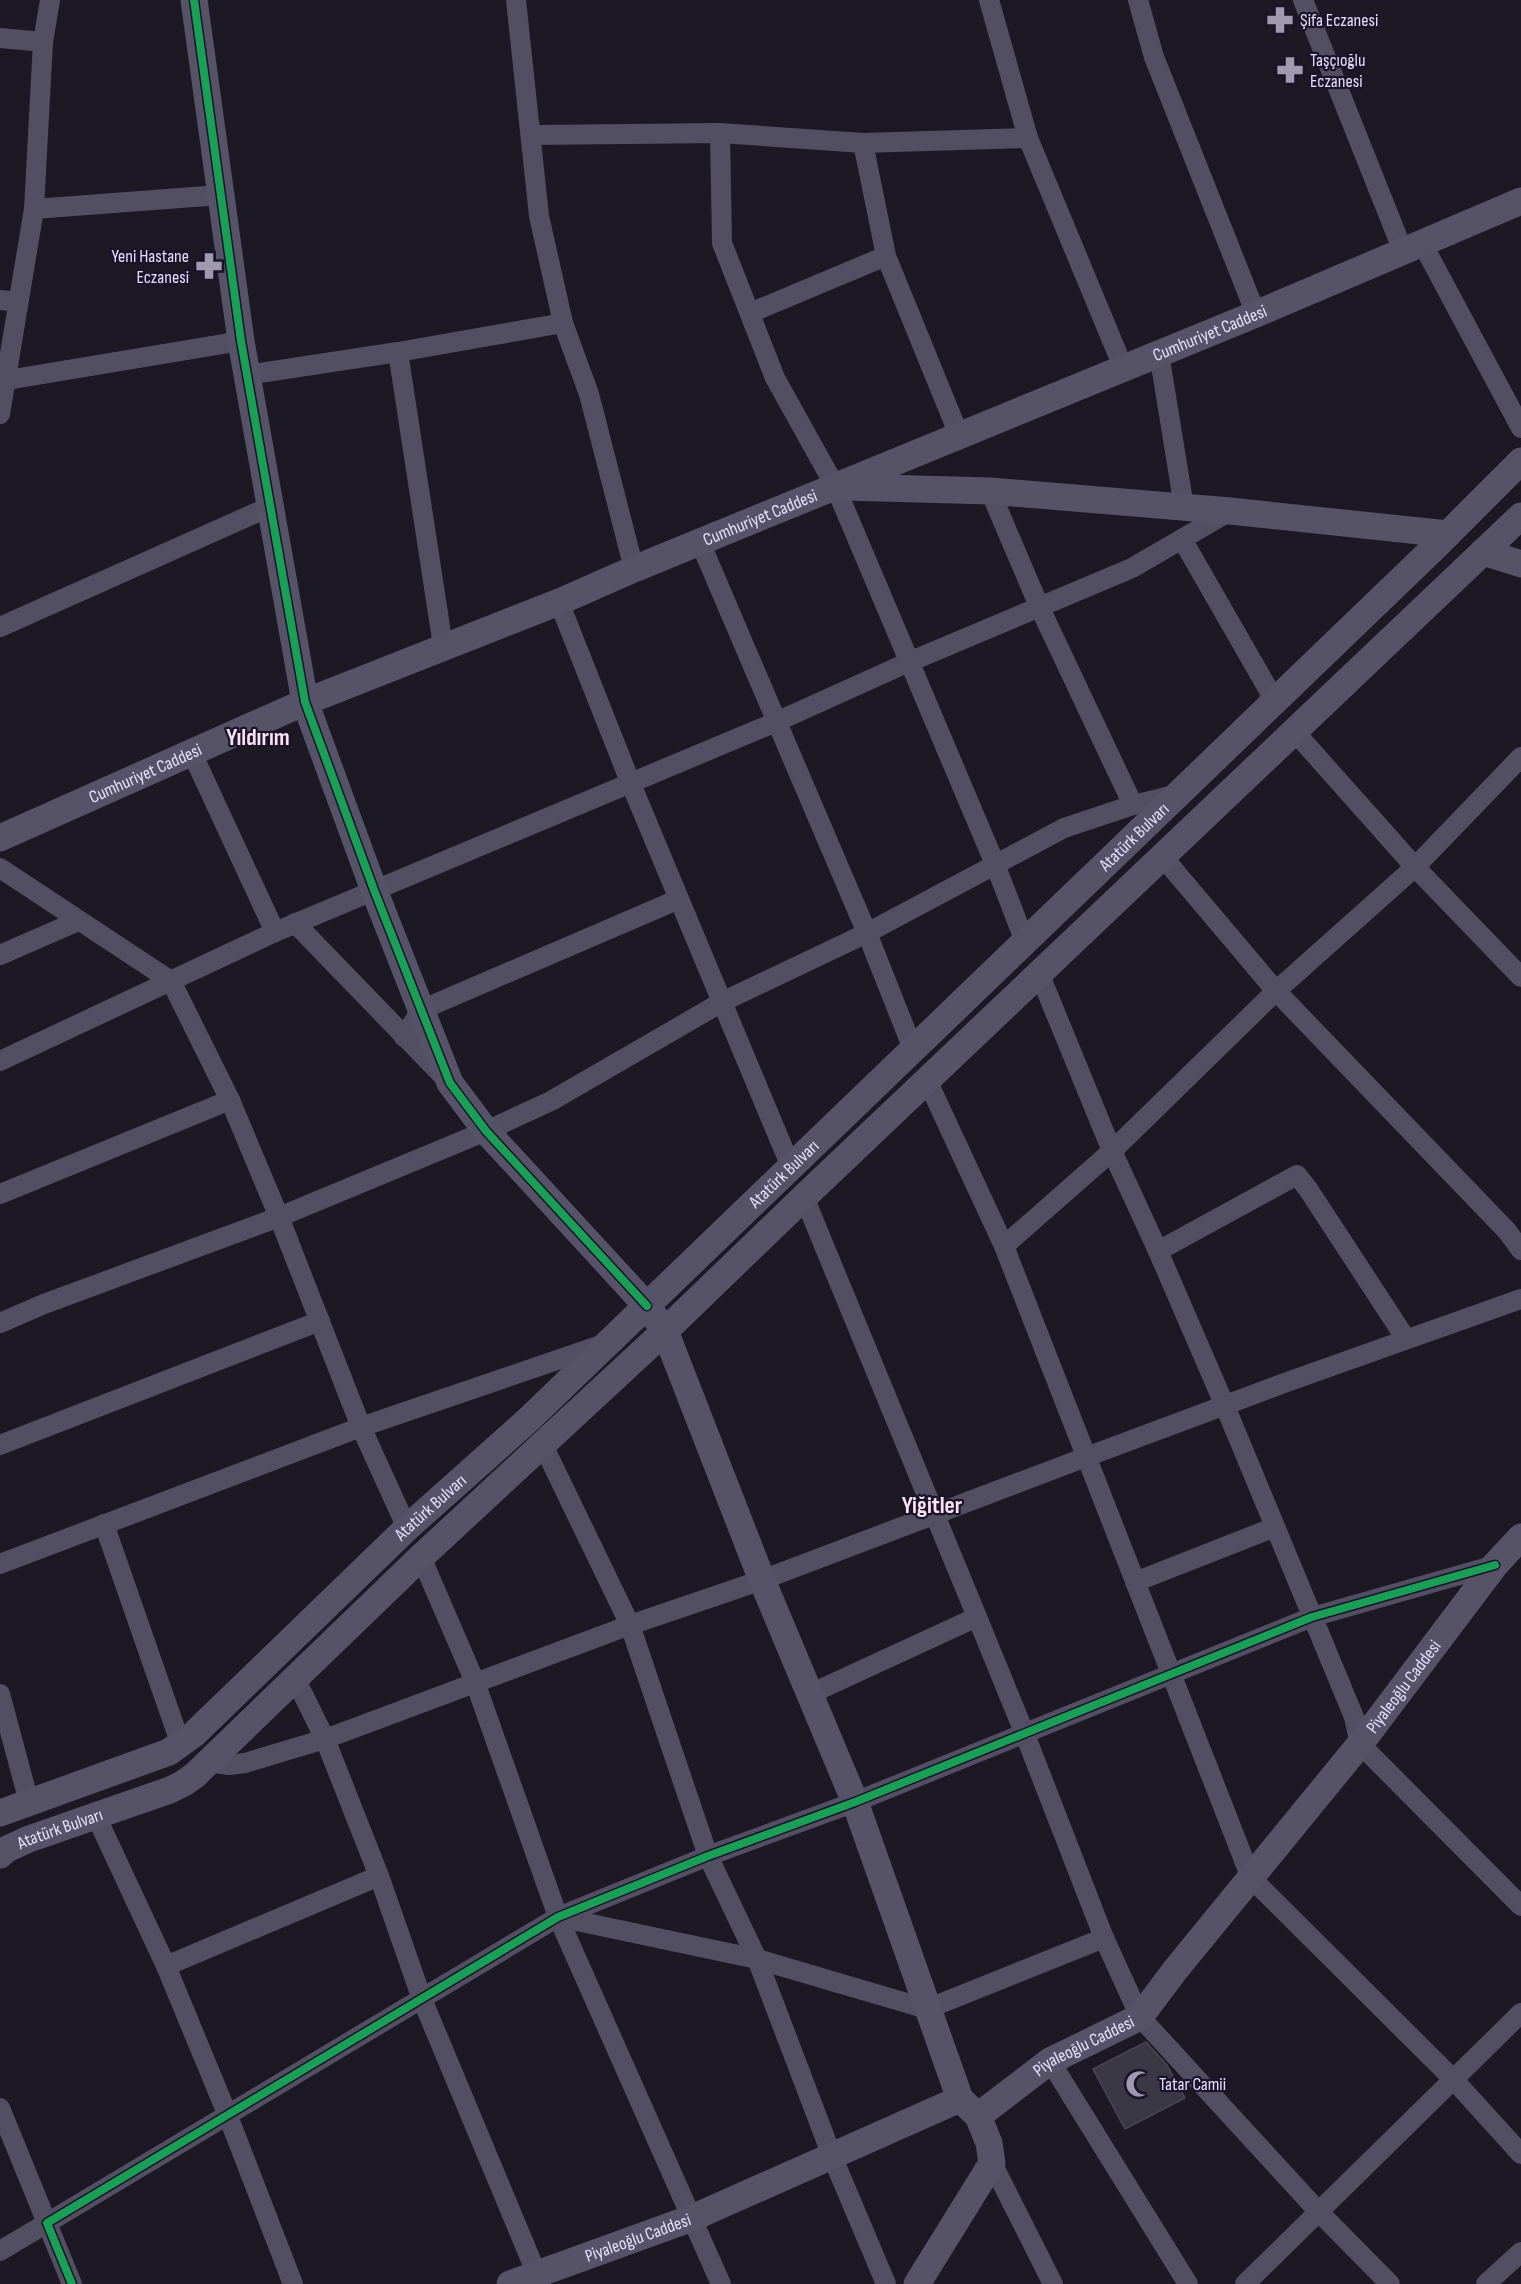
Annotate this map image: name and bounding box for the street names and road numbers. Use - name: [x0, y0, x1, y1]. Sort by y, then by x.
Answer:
- street label: Cumhuriyet Caddesi: [1150, 301, 1270, 366]
- street label: Cumhuriyet Caddesi: [700, 485, 820, 551]
- street label: Cumhuriyet Caddesi: [86, 739, 205, 808]
- street label: Atatürk Bulvarı: [1094, 799, 1174, 876]
- street label: Atatürk Bulvarı: [744, 1136, 824, 1213]
- street label: Atatürk Bulvarı: [390, 1470, 471, 1546]
- street label: Piyaleoğlu Caddesi: [1362, 1636, 1446, 1737]
- street label: Atatürk Bulvarı: [13, 1804, 106, 1854]
- street label: Piyaleoğlu Caddesi: [1029, 2011, 1138, 2081]
- street label: Piyaleoğlu Caddesi: [582, 2209, 694, 2267]

